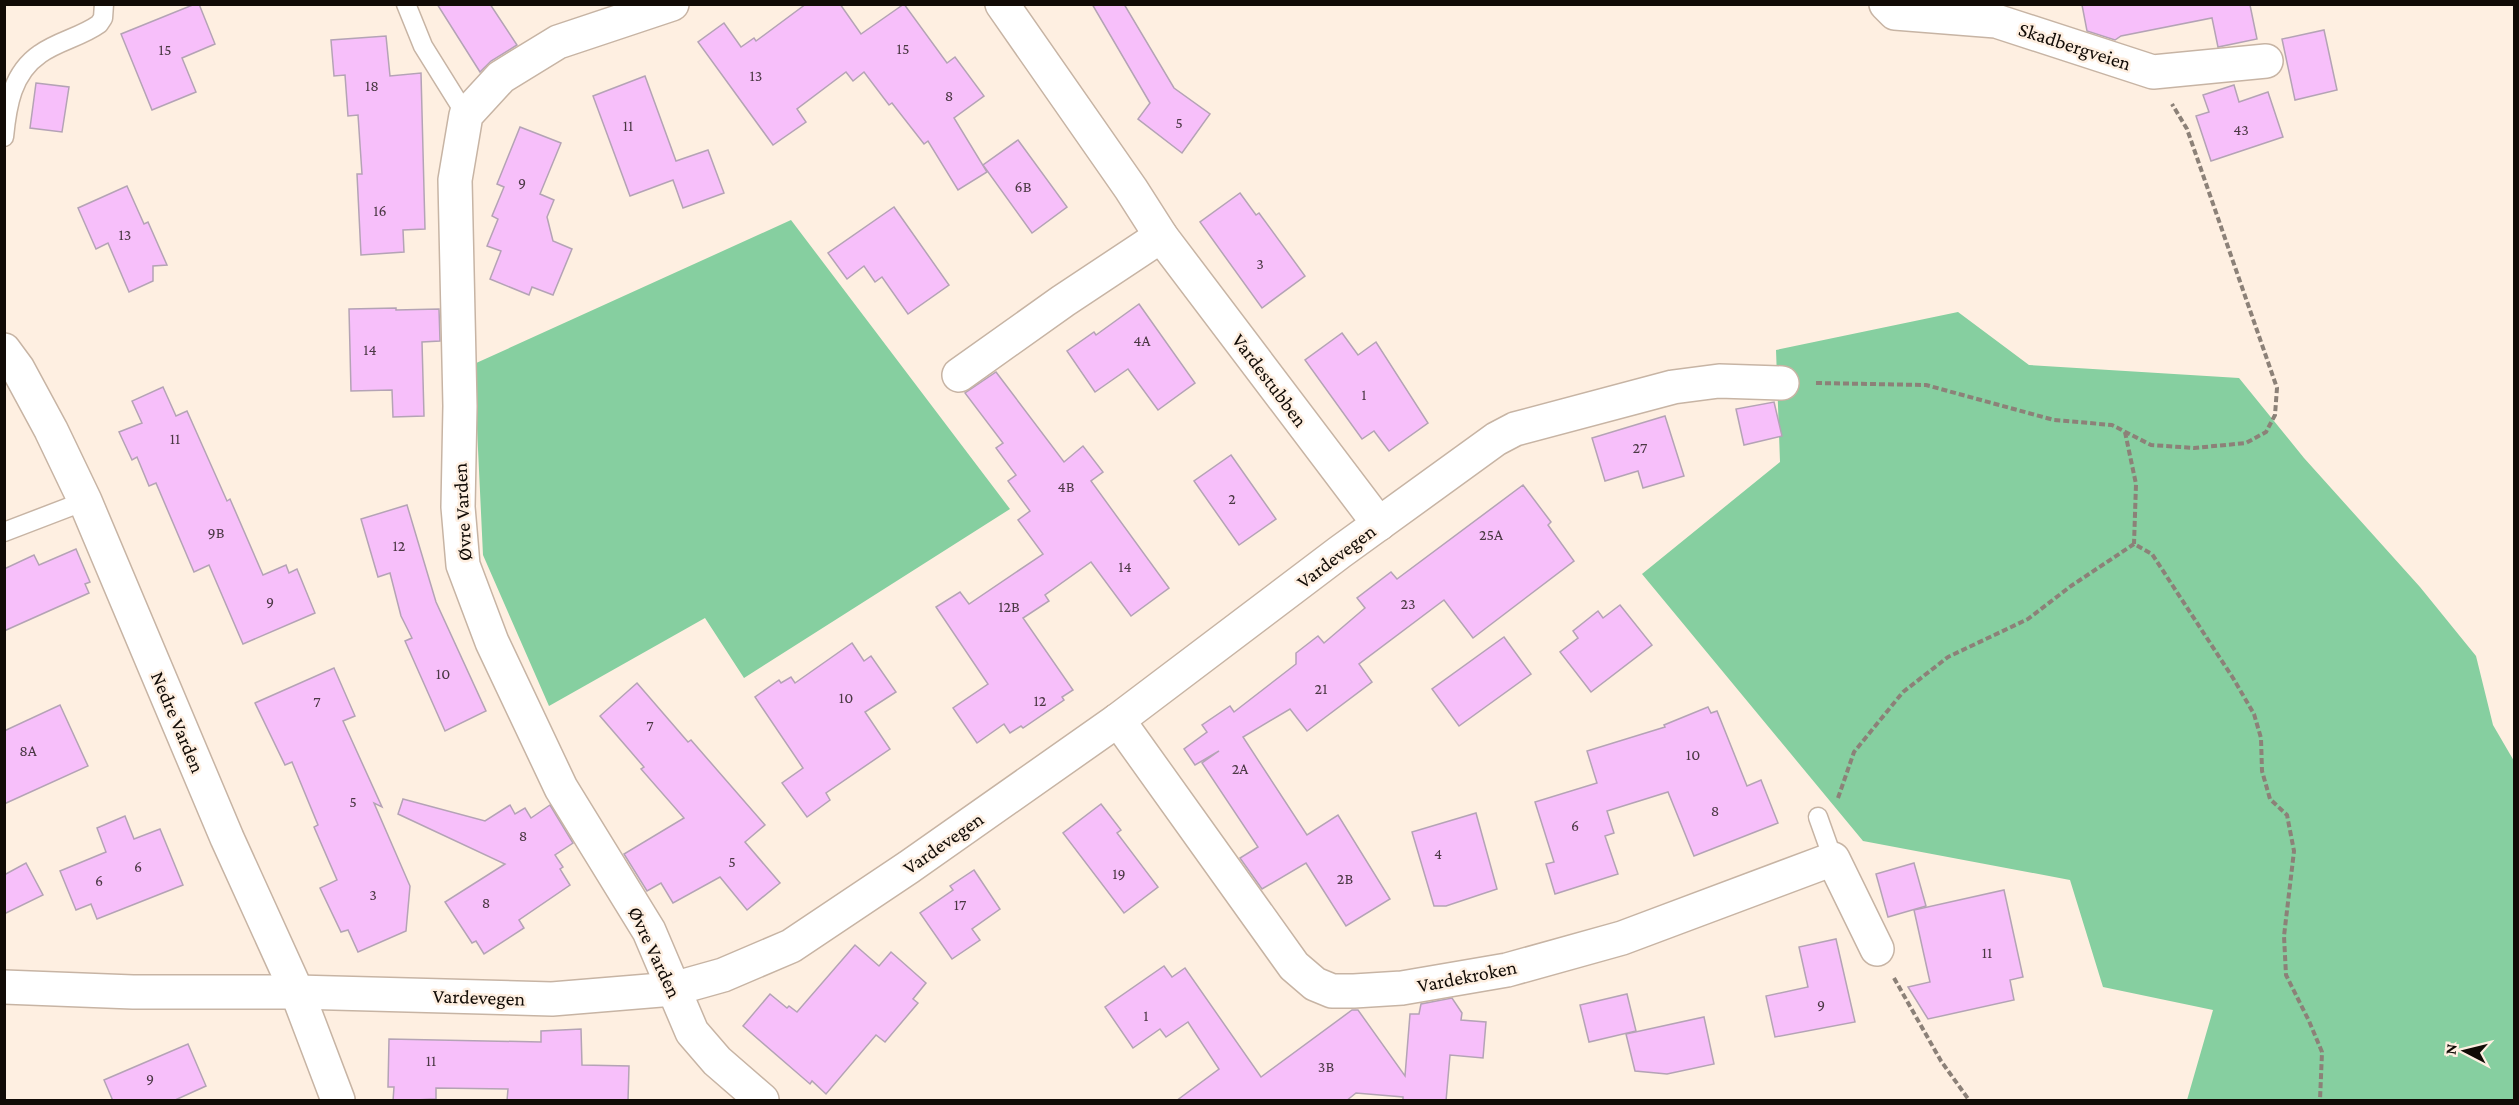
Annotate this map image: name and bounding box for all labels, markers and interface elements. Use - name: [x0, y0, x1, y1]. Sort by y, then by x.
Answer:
- street label: Skadbergveien: [2016, 18, 2134, 76]
- house number: 15: [897, 40, 909, 57]
- house number: 15: [159, 41, 171, 58]
- house number: 13: [750, 67, 762, 84]
- house number: 18: [365, 77, 379, 94]
- house number: 8: [945, 87, 953, 104]
- house number: 5: [1175, 114, 1183, 131]
- house number: 11: [623, 117, 633, 134]
- house number: 43: [2233, 121, 2249, 138]
- house number: 9: [518, 174, 526, 191]
- house number: 6B: [1015, 178, 1032, 195]
- house number: 16: [373, 202, 387, 219]
- house number: 13: [119, 226, 131, 243]
- house number: 3: [1256, 255, 1264, 272]
- street label: Vardestubben: [1228, 329, 1312, 431]
- house number: 4A: [1133, 332, 1152, 349]
- house number: 14: [363, 341, 377, 358]
- house number: 1: [1361, 386, 1367, 403]
- house number: 11: [170, 430, 180, 447]
- house number: 27: [1633, 439, 1648, 456]
- street label: Øvre Varden: [448, 462, 476, 562]
- house number: 4B: [1058, 478, 1075, 495]
- house number: 2: [1228, 490, 1236, 507]
- street label: Vardevegen: [1292, 519, 1380, 593]
- house number: 9B: [208, 524, 225, 541]
- house number: 25A: [1479, 526, 1504, 543]
- house number: 12: [393, 537, 406, 554]
- house number: 14: [1118, 558, 1132, 575]
- house number: 9: [266, 593, 274, 610]
- house number: 23: [1400, 595, 1416, 612]
- house number: 12B: [998, 598, 1020, 615]
- house number: 10: [436, 665, 450, 682]
- street label: Nedre Varden: [147, 668, 209, 776]
- house number: 21: [1315, 680, 1327, 697]
- house number: 10: [839, 689, 853, 706]
- house number: 12: [1034, 692, 1047, 709]
- house number: 7: [313, 693, 321, 710]
- house number: 7: [646, 717, 654, 734]
- house number: 8A: [19, 742, 38, 759]
- house number: 10: [1686, 746, 1700, 763]
- house number: 2A: [1232, 760, 1249, 777]
- house number: 5: [349, 793, 357, 810]
- house number: 8: [1711, 802, 1719, 819]
- street label: Vardevegen: [899, 807, 988, 879]
- house number: 6: [1571, 817, 1579, 834]
- house number: 8: [519, 827, 527, 844]
- house number: 4: [1434, 845, 1442, 862]
- house number: 5: [728, 853, 736, 870]
- house number: 6: [134, 858, 142, 875]
- house number: 19: [1112, 865, 1126, 882]
- house number: 2B: [1337, 870, 1353, 887]
- house number: 6: [95, 872, 103, 889]
- house number: 3: [369, 886, 377, 903]
- house number: 8: [482, 894, 490, 911]
- house number: 17: [954, 896, 967, 913]
- street label: Øvre Varden: [624, 903, 686, 1001]
- house number: 11: [1982, 944, 1992, 961]
- street label: Vardekroken: [1415, 956, 1519, 996]
- street label: Vardevegen: [432, 984, 526, 1011]
- house number: 9: [1817, 996, 1825, 1013]
- house number: 1: [1143, 1007, 1149, 1024]
- north arrow: [2435, 1021, 2495, 1081]
- text: N: [2442, 1043, 2460, 1056]
- house number: 11: [426, 1052, 436, 1069]
- house number: 3B: [1318, 1058, 1334, 1075]
- house number: 9: [146, 1070, 154, 1087]

